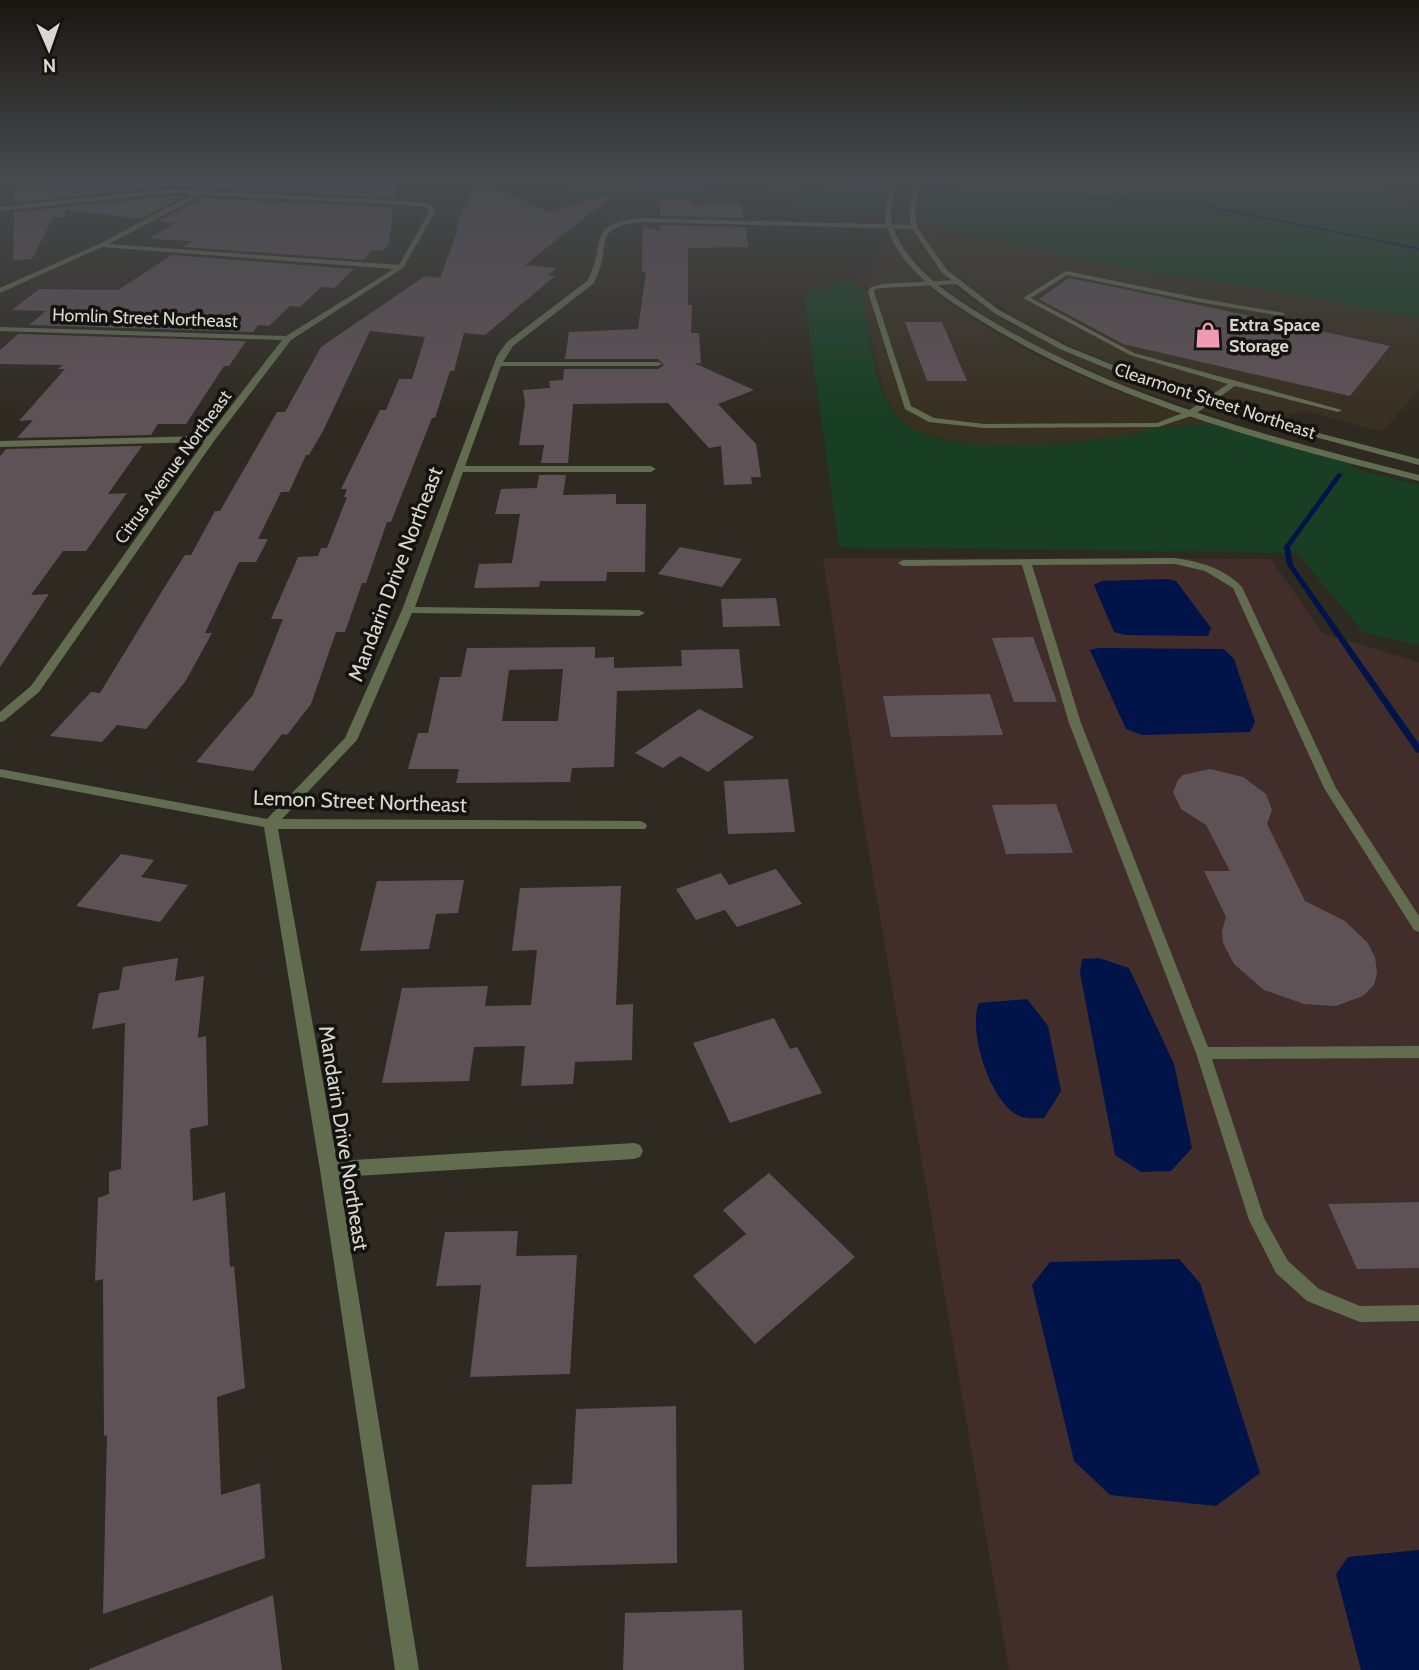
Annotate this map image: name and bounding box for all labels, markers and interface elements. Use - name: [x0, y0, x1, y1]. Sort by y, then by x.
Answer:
- north arrow: [14, 14, 84, 84]
- text: N: [42, 54, 57, 77]
- street label: Homlin Street Northeast: [52, 304, 238, 332]
- place label: Extra Space Storage: [1229, 314, 1320, 357]
- shop icon: Extra Space Storage: [1193, 320, 1223, 350]
- street label: Clearmont Street Northeast: [1112, 358, 1318, 444]
- street label: Citrus Avenue Northeast: [110, 386, 236, 548]
- street label: Mandarin Drive Northeast: [343, 463, 447, 685]
- street label: Lemon Street Northeast: [253, 785, 467, 817]
- street label: Mandarin Drive Northeast: [314, 1024, 374, 1252]

